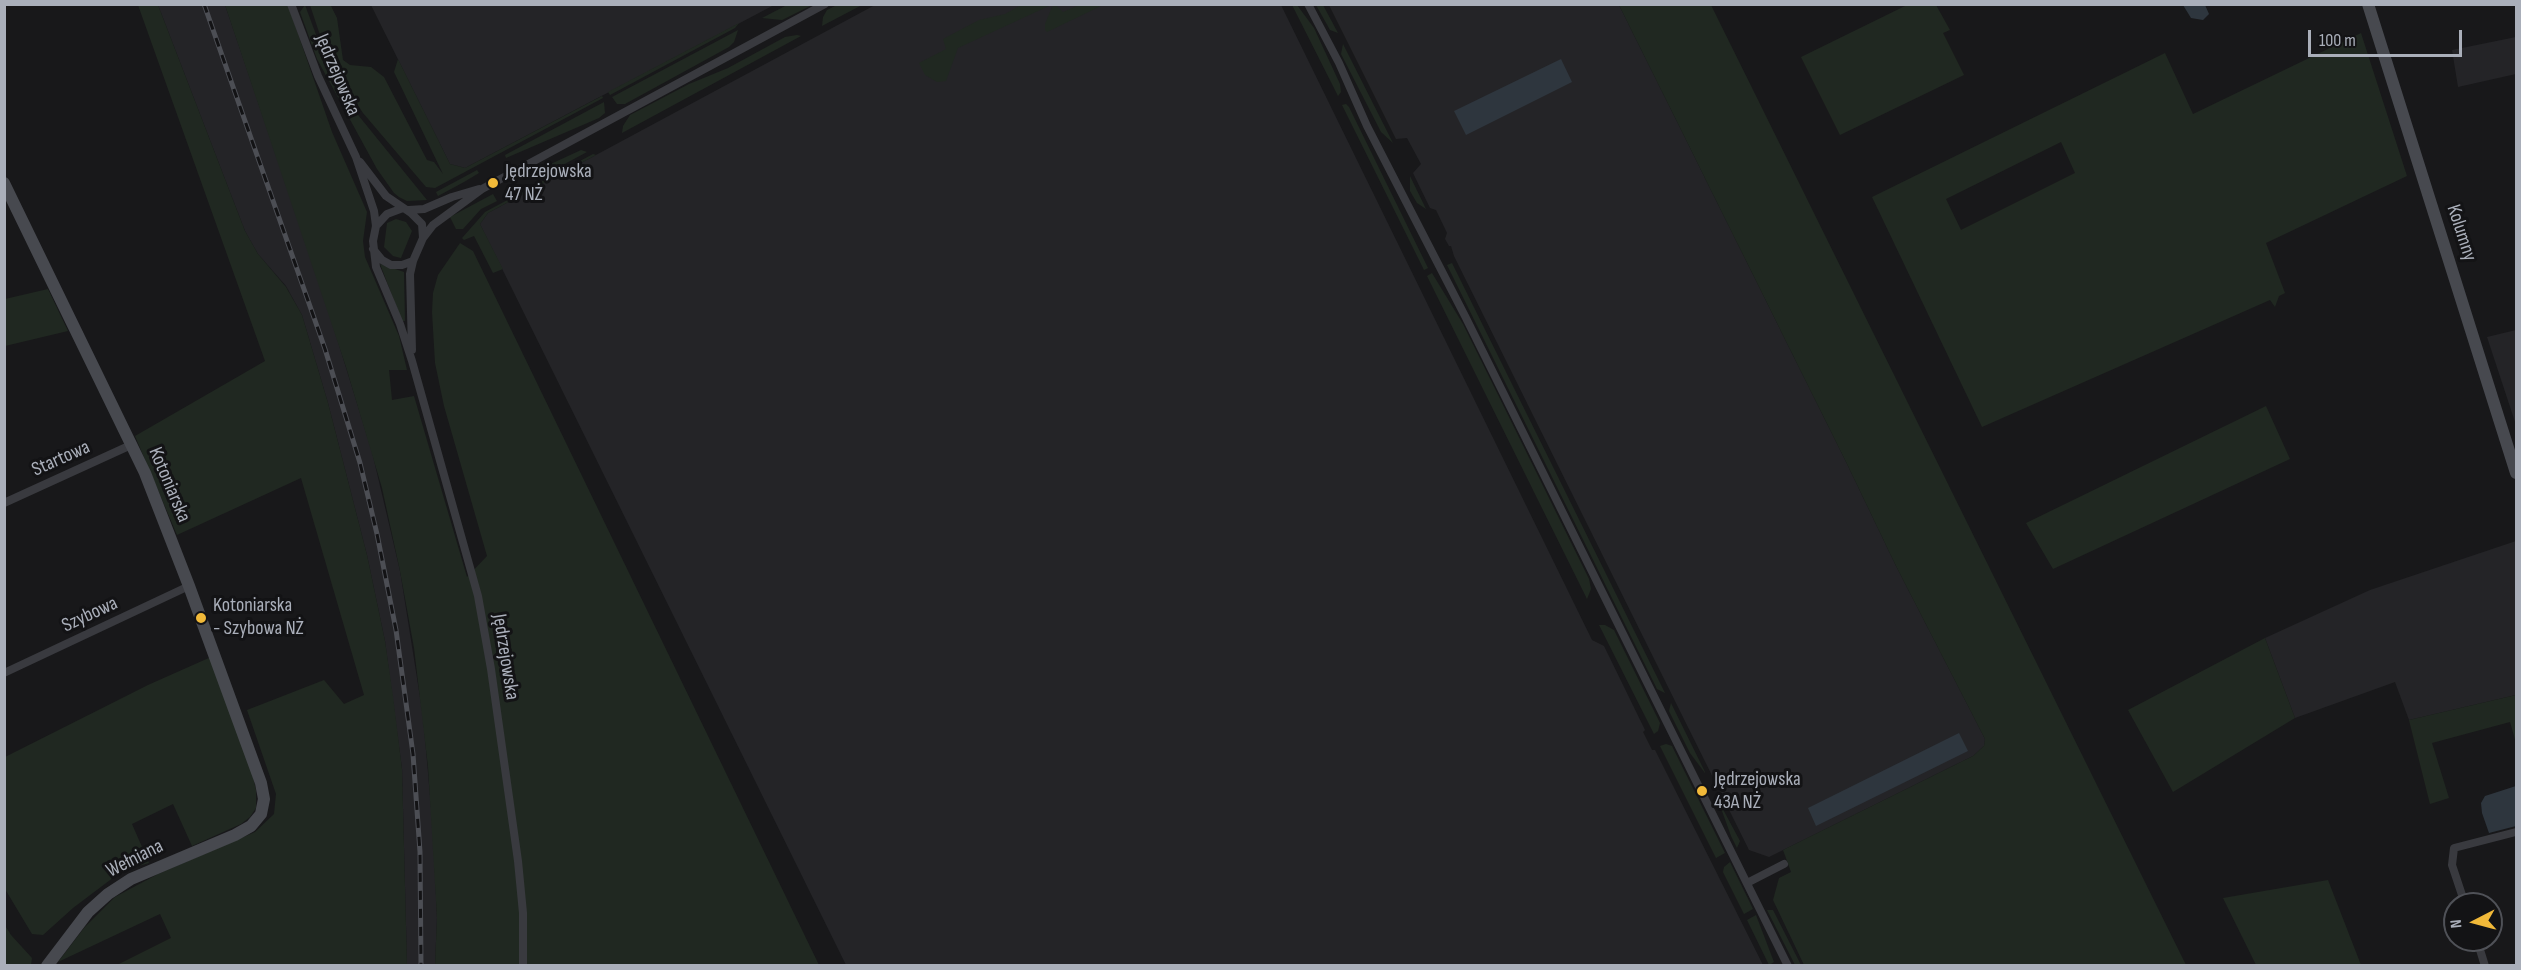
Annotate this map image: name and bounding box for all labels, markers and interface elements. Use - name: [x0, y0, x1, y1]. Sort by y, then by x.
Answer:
- scale bar: [2311, 18, 2466, 56]
- street label: Jędrzejowska: [309, 30, 365, 120]
- text: 100 m: [2319, 30, 2356, 51]
- place label: Jędrzejowska 47 NŻ: [505, 160, 592, 207]
- marker: Jędrzejowska 47 NŻ: [486, 176, 500, 190]
- street label: Kolumny: [2441, 202, 2481, 264]
- street label: Startowa: [28, 436, 94, 482]
- street label: Kotoniarska: [142, 444, 196, 526]
- street label: Szybowa: [58, 592, 122, 638]
- place label: Kotoniarska - Szybowa NŻ: [213, 594, 304, 641]
- marker: Kotoniarska - Szybowa NŻ: [194, 611, 208, 625]
- street label: Jędrzejowska: [486, 612, 524, 702]
- place label: Jędrzejowska 43A NŻ: [1714, 768, 1801, 815]
- marker: Jędrzejowska 43A NŻ: [1695, 784, 1709, 798]
- street label: Wełniana: [103, 835, 167, 883]
- north arrow: [2443, 892, 2503, 952]
- text: N: [2447, 918, 2466, 929]

